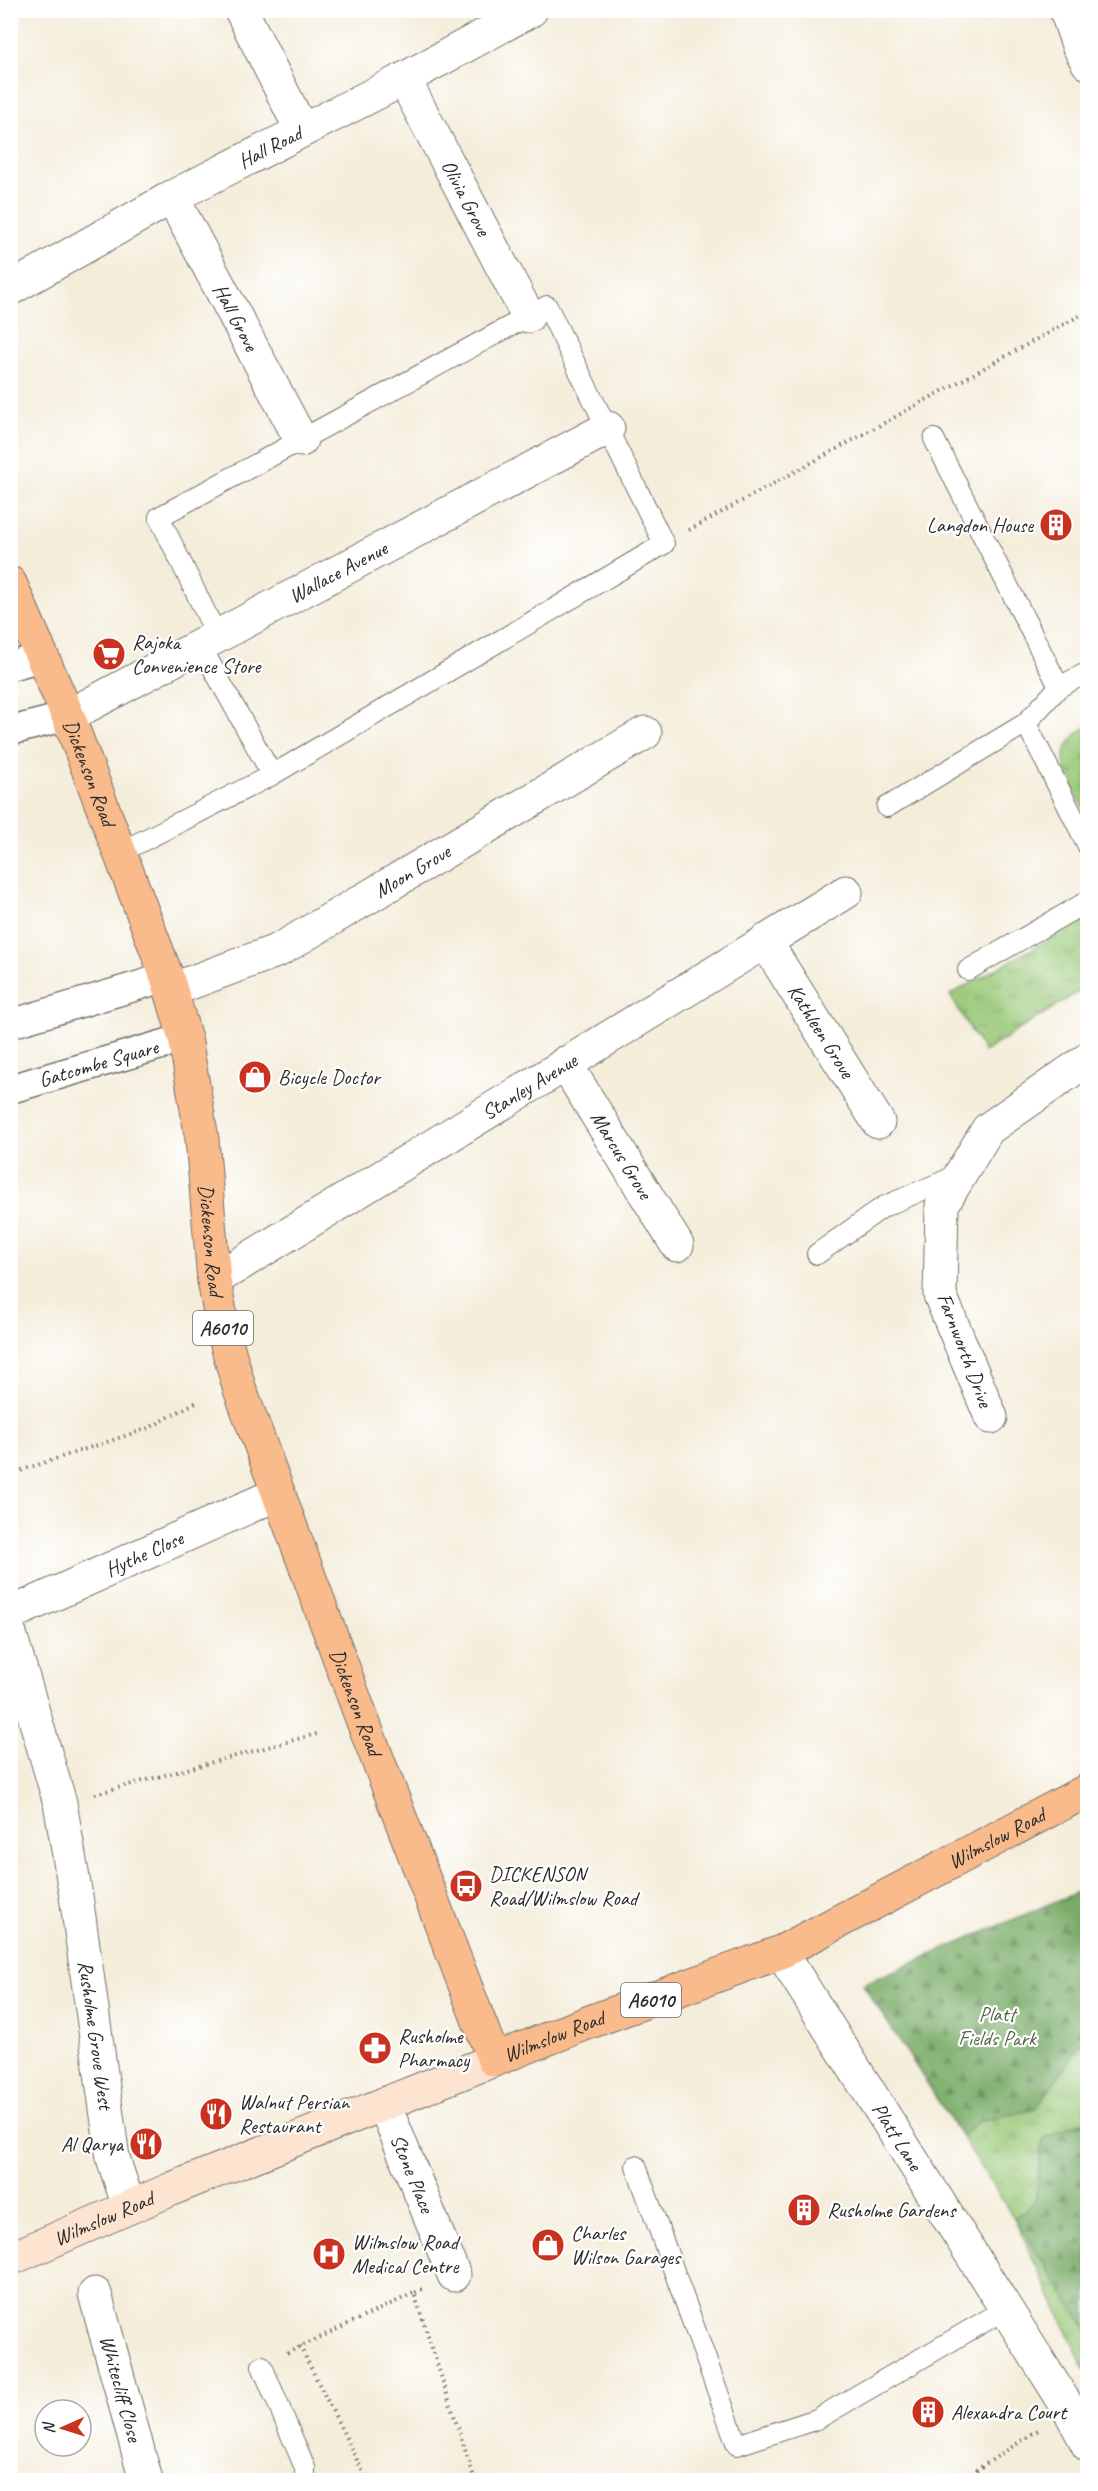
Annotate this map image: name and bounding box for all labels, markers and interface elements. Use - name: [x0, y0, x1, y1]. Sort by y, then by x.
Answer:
- street label: Hall Road: [234, 119, 308, 174]
- street label: Olivia Grove: [436, 155, 497, 241]
- street label: Hall Grove: [207, 279, 265, 356]
- building icon: Langdon House: [1038, 507, 1074, 543]
- place label: Langdon House: [927, 512, 1034, 538]
- street label: Wallace Avenue: [284, 535, 393, 609]
- place label: Rajoka Convenience Store: [132, 629, 263, 679]
- supermarket icon: Rajoka Convenience Store: [91, 636, 127, 672]
- street label: Dickenson Road: [58, 716, 123, 833]
- street label: Moon Grove: [370, 837, 457, 904]
- street label: Kathleen Grove: [782, 979, 861, 1084]
- street label: Gatcombe Square: [36, 1033, 162, 1093]
- street label: Stanley Avenue: [477, 1047, 583, 1126]
- shop icon: Bicycle Doctor: [237, 1059, 273, 1095]
- place label: Bicycle Doctor: [278, 1064, 382, 1090]
- street label: Marcus Grove: [585, 1106, 660, 1205]
- street label: Dickenson Road: [193, 1183, 230, 1301]
- street label: Farnworth Drive: [931, 1289, 999, 1412]
- road number: A6010: [193, 1311, 253, 1345]
- street label: Hythe Close: [101, 1524, 188, 1583]
- street label: Dickenson Road: [324, 1645, 389, 1762]
- street label: Wilmslow Road: [944, 1801, 1052, 1874]
- place label: DICKENSON Road/Wilmslow Road: [489, 1861, 640, 1911]
- bus stop icon: DICKENSON Road/Wilmslow Road: [448, 1868, 484, 1904]
- street label: Rusholme Grove West: [72, 1959, 119, 2113]
- road number: A6010: [621, 1983, 681, 2017]
- park label: Platt Fields Park: [958, 2001, 1037, 2051]
- street label: Wilmslow Road: [500, 2004, 610, 2068]
- place label: Rusholme Pharmacy: [398, 2023, 471, 2073]
- pharmacy icon: Rusholme Pharmacy: [357, 2030, 393, 2066]
- place label: Walnut Persian Restaurant: [239, 2089, 351, 2139]
- restaurant icon: Walnut Persian Restaurant: [198, 2096, 234, 2132]
- street label: Platt Lane: [866, 2098, 929, 2176]
- restaurant icon: Al Qarya: [128, 2126, 164, 2162]
- street label: Stone Place: [385, 2130, 441, 2219]
- place label: Al Qarya: [61, 2131, 125, 2157]
- street label: Wilmslow Road: [50, 2184, 160, 2251]
- building icon: Rusholme Gardens: [786, 2192, 822, 2228]
- place label: Rusholme Gardens: [827, 2197, 957, 2223]
- place label: Charles Wilson Garages: [571, 2220, 682, 2270]
- shop icon: Charles Wilson Garages: [530, 2227, 566, 2263]
- place label: Wilmslow Road Medical Centre: [352, 2229, 461, 2279]
- hospital icon: Wilmslow Road Medical Centre: [311, 2236, 347, 2272]
- street label: Whitecliff Close: [94, 2332, 148, 2446]
- building icon: Alexandra Court: [910, 2394, 946, 2430]
- north arrow: [33, 2398, 93, 2458]
- place label: Alexandra Court: [951, 2399, 1068, 2425]
- text: N: [39, 2420, 59, 2434]

